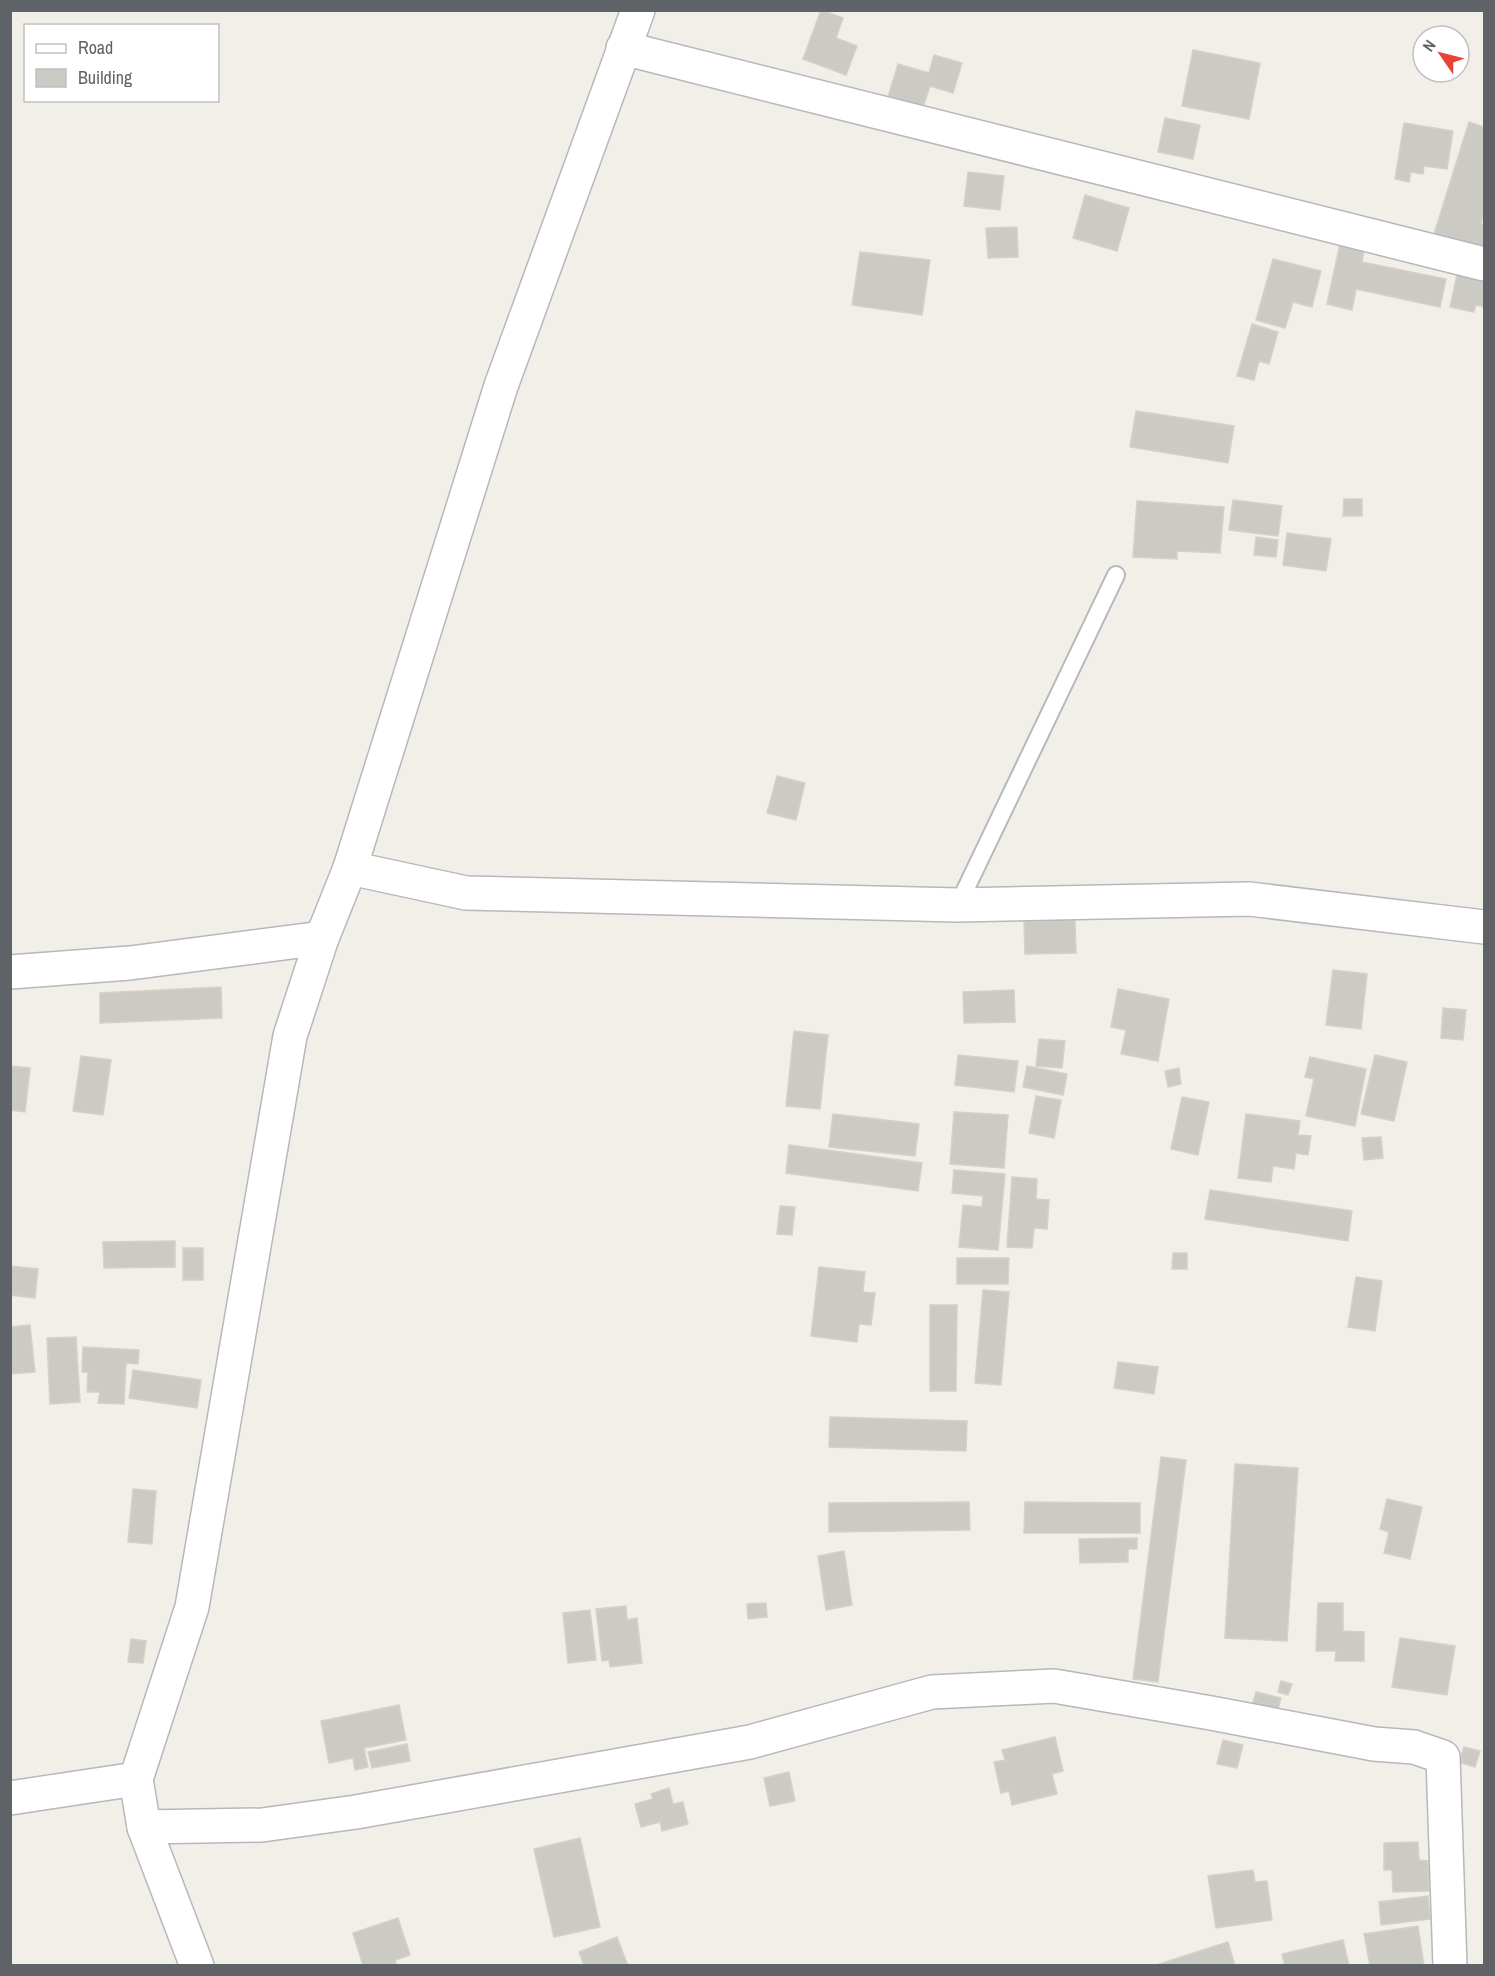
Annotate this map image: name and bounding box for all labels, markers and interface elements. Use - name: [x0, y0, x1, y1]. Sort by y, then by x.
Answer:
- legend: [24, 24, 219, 102]
- north arrow: [1411, 24, 1471, 84]
- text: Road: [78, 35, 113, 60]
- text: N: [1417, 35, 1440, 56]
- text: Building: [78, 65, 133, 90]

